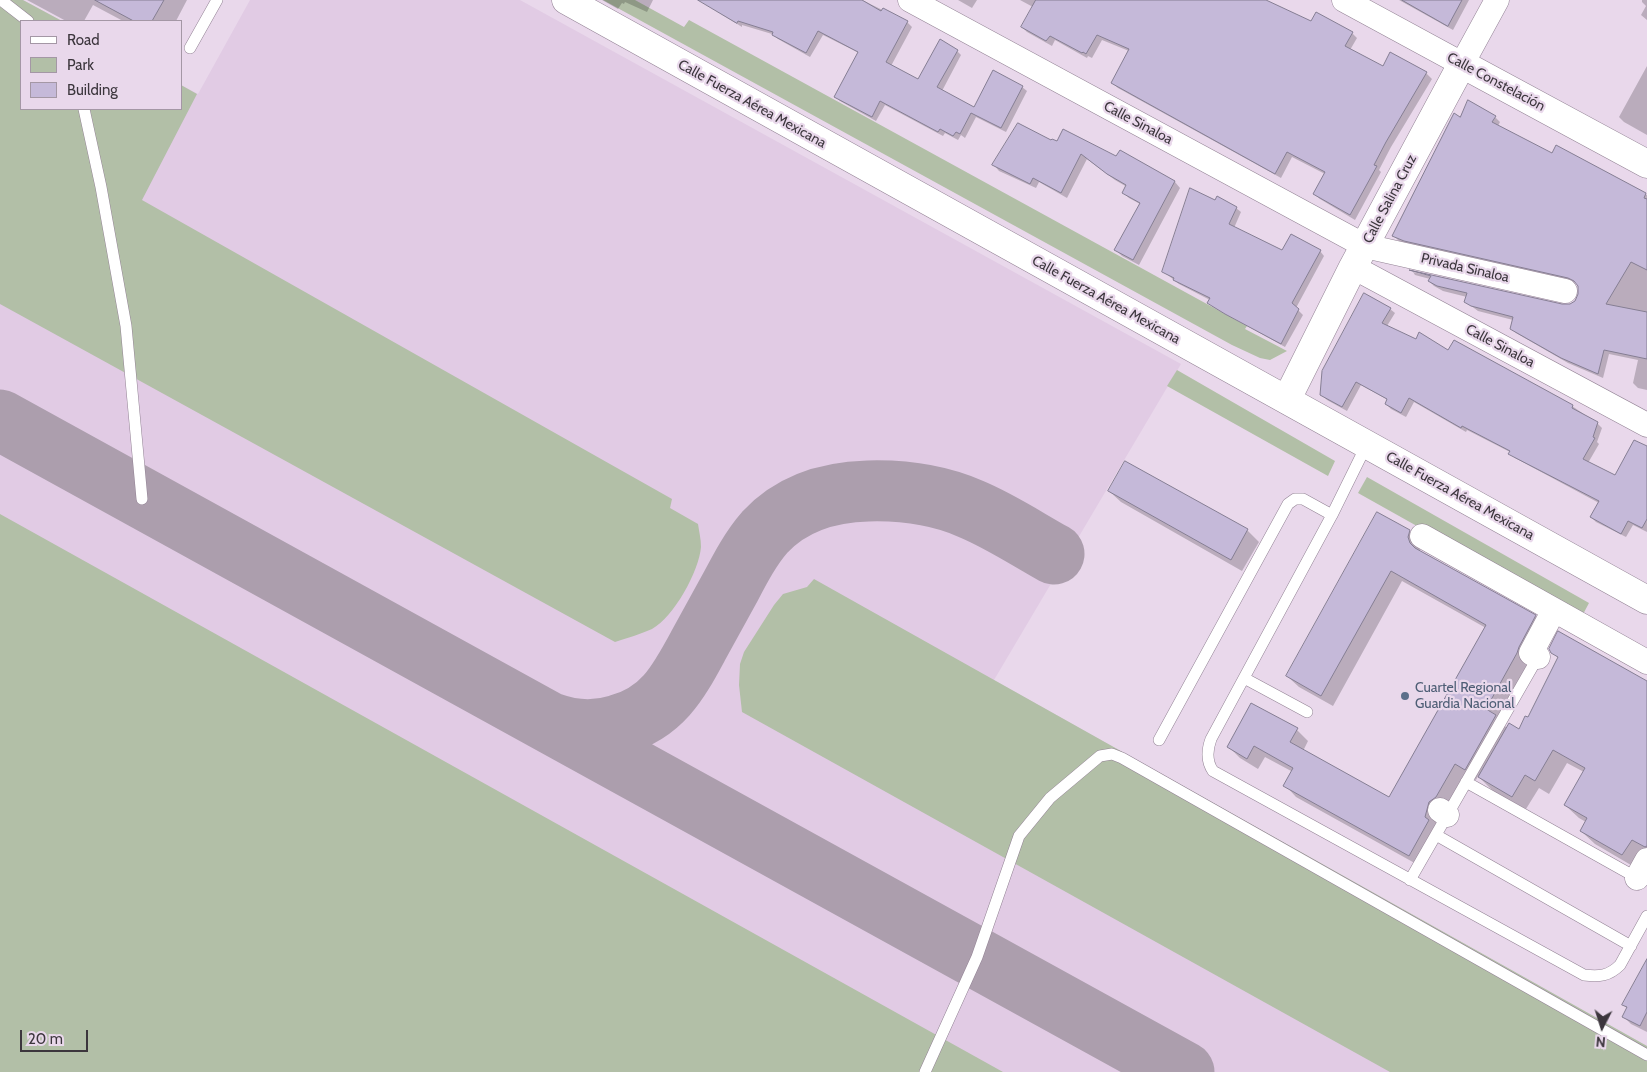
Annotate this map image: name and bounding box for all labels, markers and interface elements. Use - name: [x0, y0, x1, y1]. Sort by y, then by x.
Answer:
- legend: [20, 20, 182, 110]
- text: Road: [67, 31, 100, 49]
- street label: Calle Constelación: [1444, 49, 1548, 115]
- text: Park: [67, 56, 94, 74]
- street label: Calle Fuerza Aérea Mexicana: [675, 56, 829, 152]
- text: Building: [67, 81, 118, 99]
- street label: Calle Sinaloa: [1101, 98, 1175, 148]
- street label: Calle Salina Cruz: [1360, 152, 1420, 246]
- street label: Privada Sinaloa: [1419, 250, 1511, 286]
- street label: Calle Fuerza Aérea Mexicana: [1029, 252, 1183, 348]
- street label: Calle Sinaloa: [1463, 321, 1537, 371]
- street label: Calle Fuerza Aérea Mexicana: [1383, 448, 1537, 544]
- place label: Cuartel Regional Guardia Nacional: [1415, 680, 1515, 712]
- marker: Cuartel Regional Guardia Nacional: [1399, 690, 1411, 702]
- north arrow: [1577, 1002, 1627, 1052]
- scale bar: [22, 1020, 90, 1052]
- text: 20 m: [28, 1030, 63, 1048]
- text: N: [1595, 1033, 1606, 1051]

